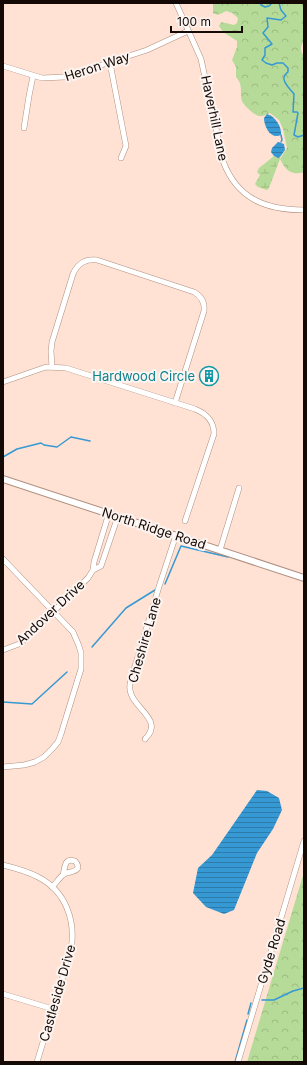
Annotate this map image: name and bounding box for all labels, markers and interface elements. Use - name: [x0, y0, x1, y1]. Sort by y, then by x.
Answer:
- scale bar: [171, 8, 242, 34]
- text: 100 m: [177, 14, 211, 29]
- street label: Heron Way: [62, 48, 132, 84]
- street label: Haverhill Lane: [198, 74, 232, 162]
- building icon: Hardwood Circle: [198, 365, 220, 387]
- place label: Hardwood Circle: [92, 368, 195, 384]
- street label: North Ridge Road: [100, 504, 208, 552]
- street label: Andover Drive: [13, 576, 87, 648]
- street label: Cheshire Lane: [124, 595, 164, 685]
- street label: Gyde Road: [254, 916, 288, 986]
- street label: Castleside Drive: [36, 943, 78, 1043]

